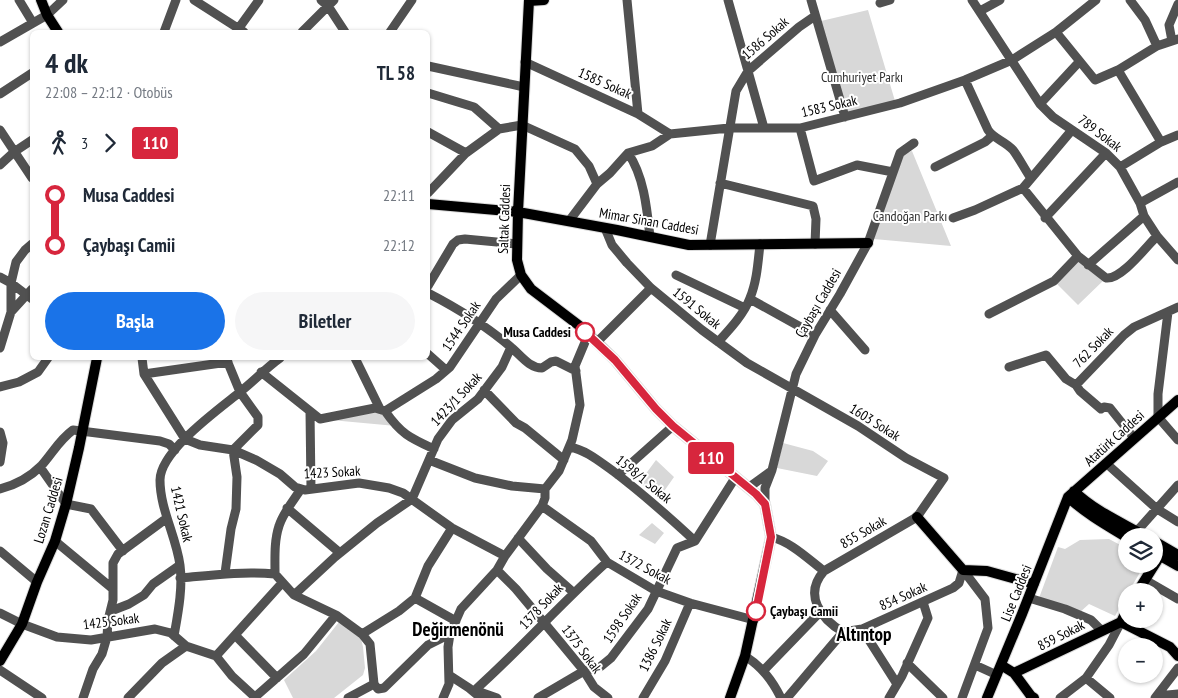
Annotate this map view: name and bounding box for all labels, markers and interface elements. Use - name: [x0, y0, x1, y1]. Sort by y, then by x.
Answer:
- street label: 1586 Sokak: [738, 12, 793, 63]
- text: 4 dk: [45, 44, 88, 81]
- text: TL 58: [377, 61, 415, 85]
- street label: 1585 Sokak: [575, 63, 635, 103]
- park label: Cumhuriyet Parkı: [821, 68, 903, 86]
- text: 22:08 – 22:12 · Otobüs: [45, 82, 173, 102]
- street label: 1583 Sokak: [799, 91, 859, 121]
- street label: 789 Sokak: [1074, 111, 1126, 156]
- icon: walk: [45, 129, 73, 157]
- icon: forward: [96, 129, 124, 157]
- text: 110: [142, 131, 168, 154]
- text: 3: [81, 133, 88, 153]
- text: Musa Caddesi: [83, 183, 175, 207]
- street label: Saltak Caddesi: [494, 184, 514, 254]
- text: 22:11: [383, 185, 415, 205]
- street label: Mimar Sinan Caddesi: [598, 203, 700, 239]
- park label: Candoğan Parkı: [873, 207, 947, 225]
- text: Çaybaşı Camii: [83, 233, 175, 257]
- text: 22:12: [383, 235, 415, 255]
- street label: Çaybaşı Caddesi: [791, 265, 845, 341]
- street label: 1591 Sokak: [669, 283, 725, 333]
- button: Başla: [45, 292, 225, 350]
- button: Biletler: [235, 292, 415, 350]
- street label: 1544 Sokak: [438, 297, 485, 355]
- marker: Musa Caddesi: [575, 322, 595, 342]
- street label: 762 Sokak: [1069, 322, 1117, 371]
- place label: Musa Caddesi: [504, 323, 571, 341]
- street label: 1423/1 Sokak: [427, 368, 486, 430]
- street label: 1603 Sokak: [846, 399, 904, 445]
- street label: Atatürk Caddesi: [1080, 406, 1148, 470]
- line badge: 110: [682, 442, 740, 474]
- text: 110: [698, 446, 724, 469]
- street label: 1598/1 Sokak: [612, 451, 676, 507]
- street label: 1423 Sokak: [303, 461, 361, 482]
- street label: Lozan Caddesi: [29, 475, 67, 545]
- street label: 1421 Sokak: [167, 484, 197, 544]
- street label: 855 Sokak: [837, 511, 890, 552]
- map controls: [1118, 528, 1163, 683]
- button: layers: [1118, 528, 1163, 573]
- street label: 1372 Sokak: [616, 546, 675, 589]
- street label: Lise Caddesi: [996, 562, 1036, 624]
- street label: 854 Sokak: [876, 577, 930, 614]
- street label: 1378 Sokak: [515, 579, 567, 633]
- button: +: [1118, 583, 1163, 628]
- street label: 1598 Sokak: [599, 589, 646, 647]
- marker: Çaybaşı Camii: [746, 601, 766, 621]
- place label: Çaybaşı Camii: [770, 602, 838, 620]
- street label: 1425 Sokak: [82, 609, 141, 633]
- street label: 1386 Sokak: [634, 615, 676, 674]
- street label: 859 Sokak: [1034, 615, 1088, 654]
- district label: Değirmenönü: [412, 617, 504, 641]
- street label: 1375 Sokak: [558, 621, 607, 677]
- district label: Altıntop: [836, 622, 892, 646]
- button: −: [1118, 638, 1163, 683]

